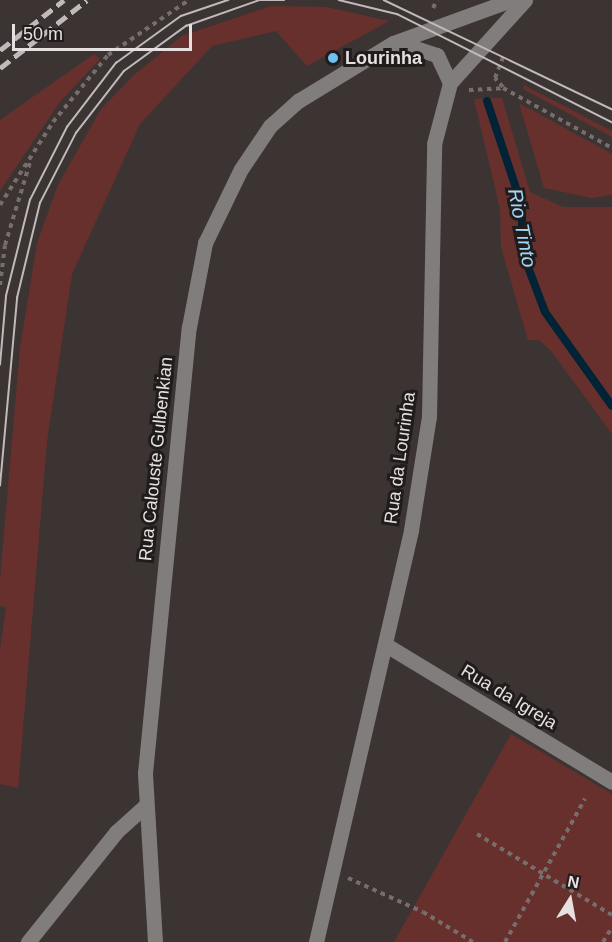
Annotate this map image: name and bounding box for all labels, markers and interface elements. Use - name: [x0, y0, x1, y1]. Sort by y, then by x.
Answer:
- scale bar: [15, 12, 195, 50]
- text: 50 m: [23, 24, 63, 44]
- place label: Lourinha: [345, 47, 422, 69]
- marker: Lourinha: [326, 51, 340, 65]
- water label: Rio Tinto: [503, 187, 541, 269]
- street label: Rua Calouste Gulbenkian: [135, 356, 177, 562]
- street label: Rua da Lourinha: [380, 391, 420, 525]
- street label: Rua da Igreja: [457, 660, 561, 734]
- north arrow: [540, 870, 600, 930]
- text: N: [566, 872, 581, 891]

